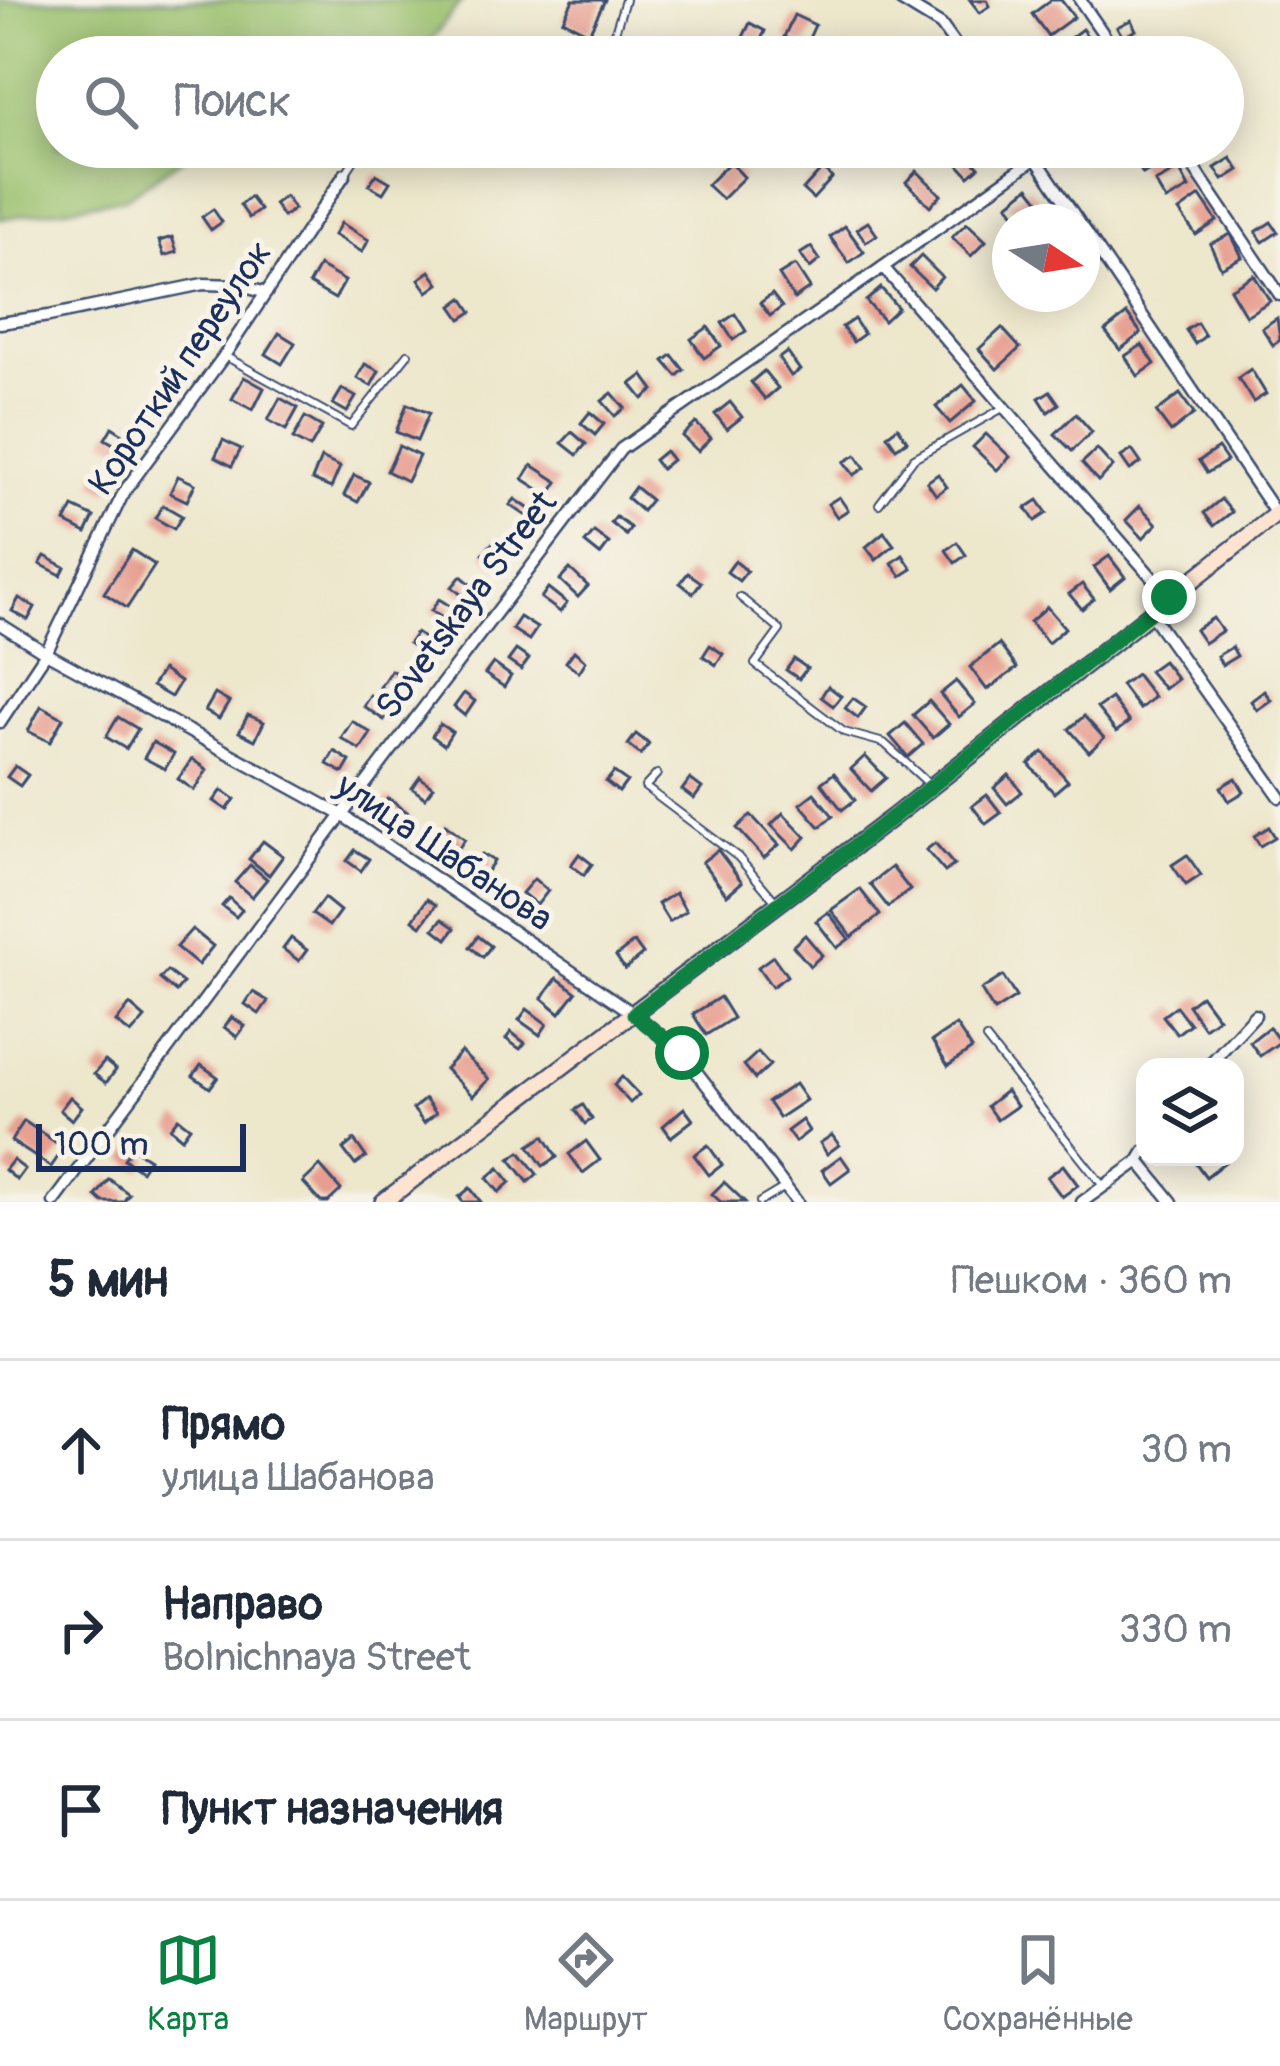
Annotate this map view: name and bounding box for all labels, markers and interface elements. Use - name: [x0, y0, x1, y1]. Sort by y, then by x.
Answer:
- search box: [36, 36, 1244, 168]
- icon: search: [78, 69, 144, 135]
- text: Поиск: [174, 74, 291, 130]
- north arrow: [992, 204, 1100, 312]
- street label: Короткий переулок: [79, 232, 282, 504]
- street label: Sovetskaya Street: [366, 481, 567, 728]
- route end: [1142, 570, 1196, 624]
- street label: улица Шабанова: [326, 763, 561, 941]
- route start: [655, 1026, 709, 1080]
- map controls: [1136, 1058, 1244, 1166]
- button: layers: [1136, 1058, 1244, 1166]
- scale bar: [36, 1118, 246, 1171]
- text: 100 m: [54, 1124, 148, 1165]
- text: 5 мин: [48, 1248, 168, 1312]
- text: Пешком · 360 m: [951, 1256, 1232, 1305]
- text: Прямо: [162, 1397, 285, 1453]
- icon: ahead: [48, 1417, 114, 1483]
- text: 30 m: [1141, 1425, 1232, 1474]
- text: улица Шабанова: [162, 1453, 435, 1502]
- text: Направо: [162, 1577, 323, 1633]
- icon: right: [48, 1597, 114, 1663]
- text: 330 m: [1119, 1605, 1232, 1654]
- text: Bolnichnaya Street: [162, 1633, 471, 1682]
- icon: arrive: [48, 1777, 114, 1843]
- text: Пункт назначения: [162, 1782, 503, 1838]
- tab: Карта: [147, 1927, 229, 2040]
- tab: Маршрут: [524, 1927, 648, 2040]
- tab: Сохранённые: [942, 1927, 1133, 2040]

